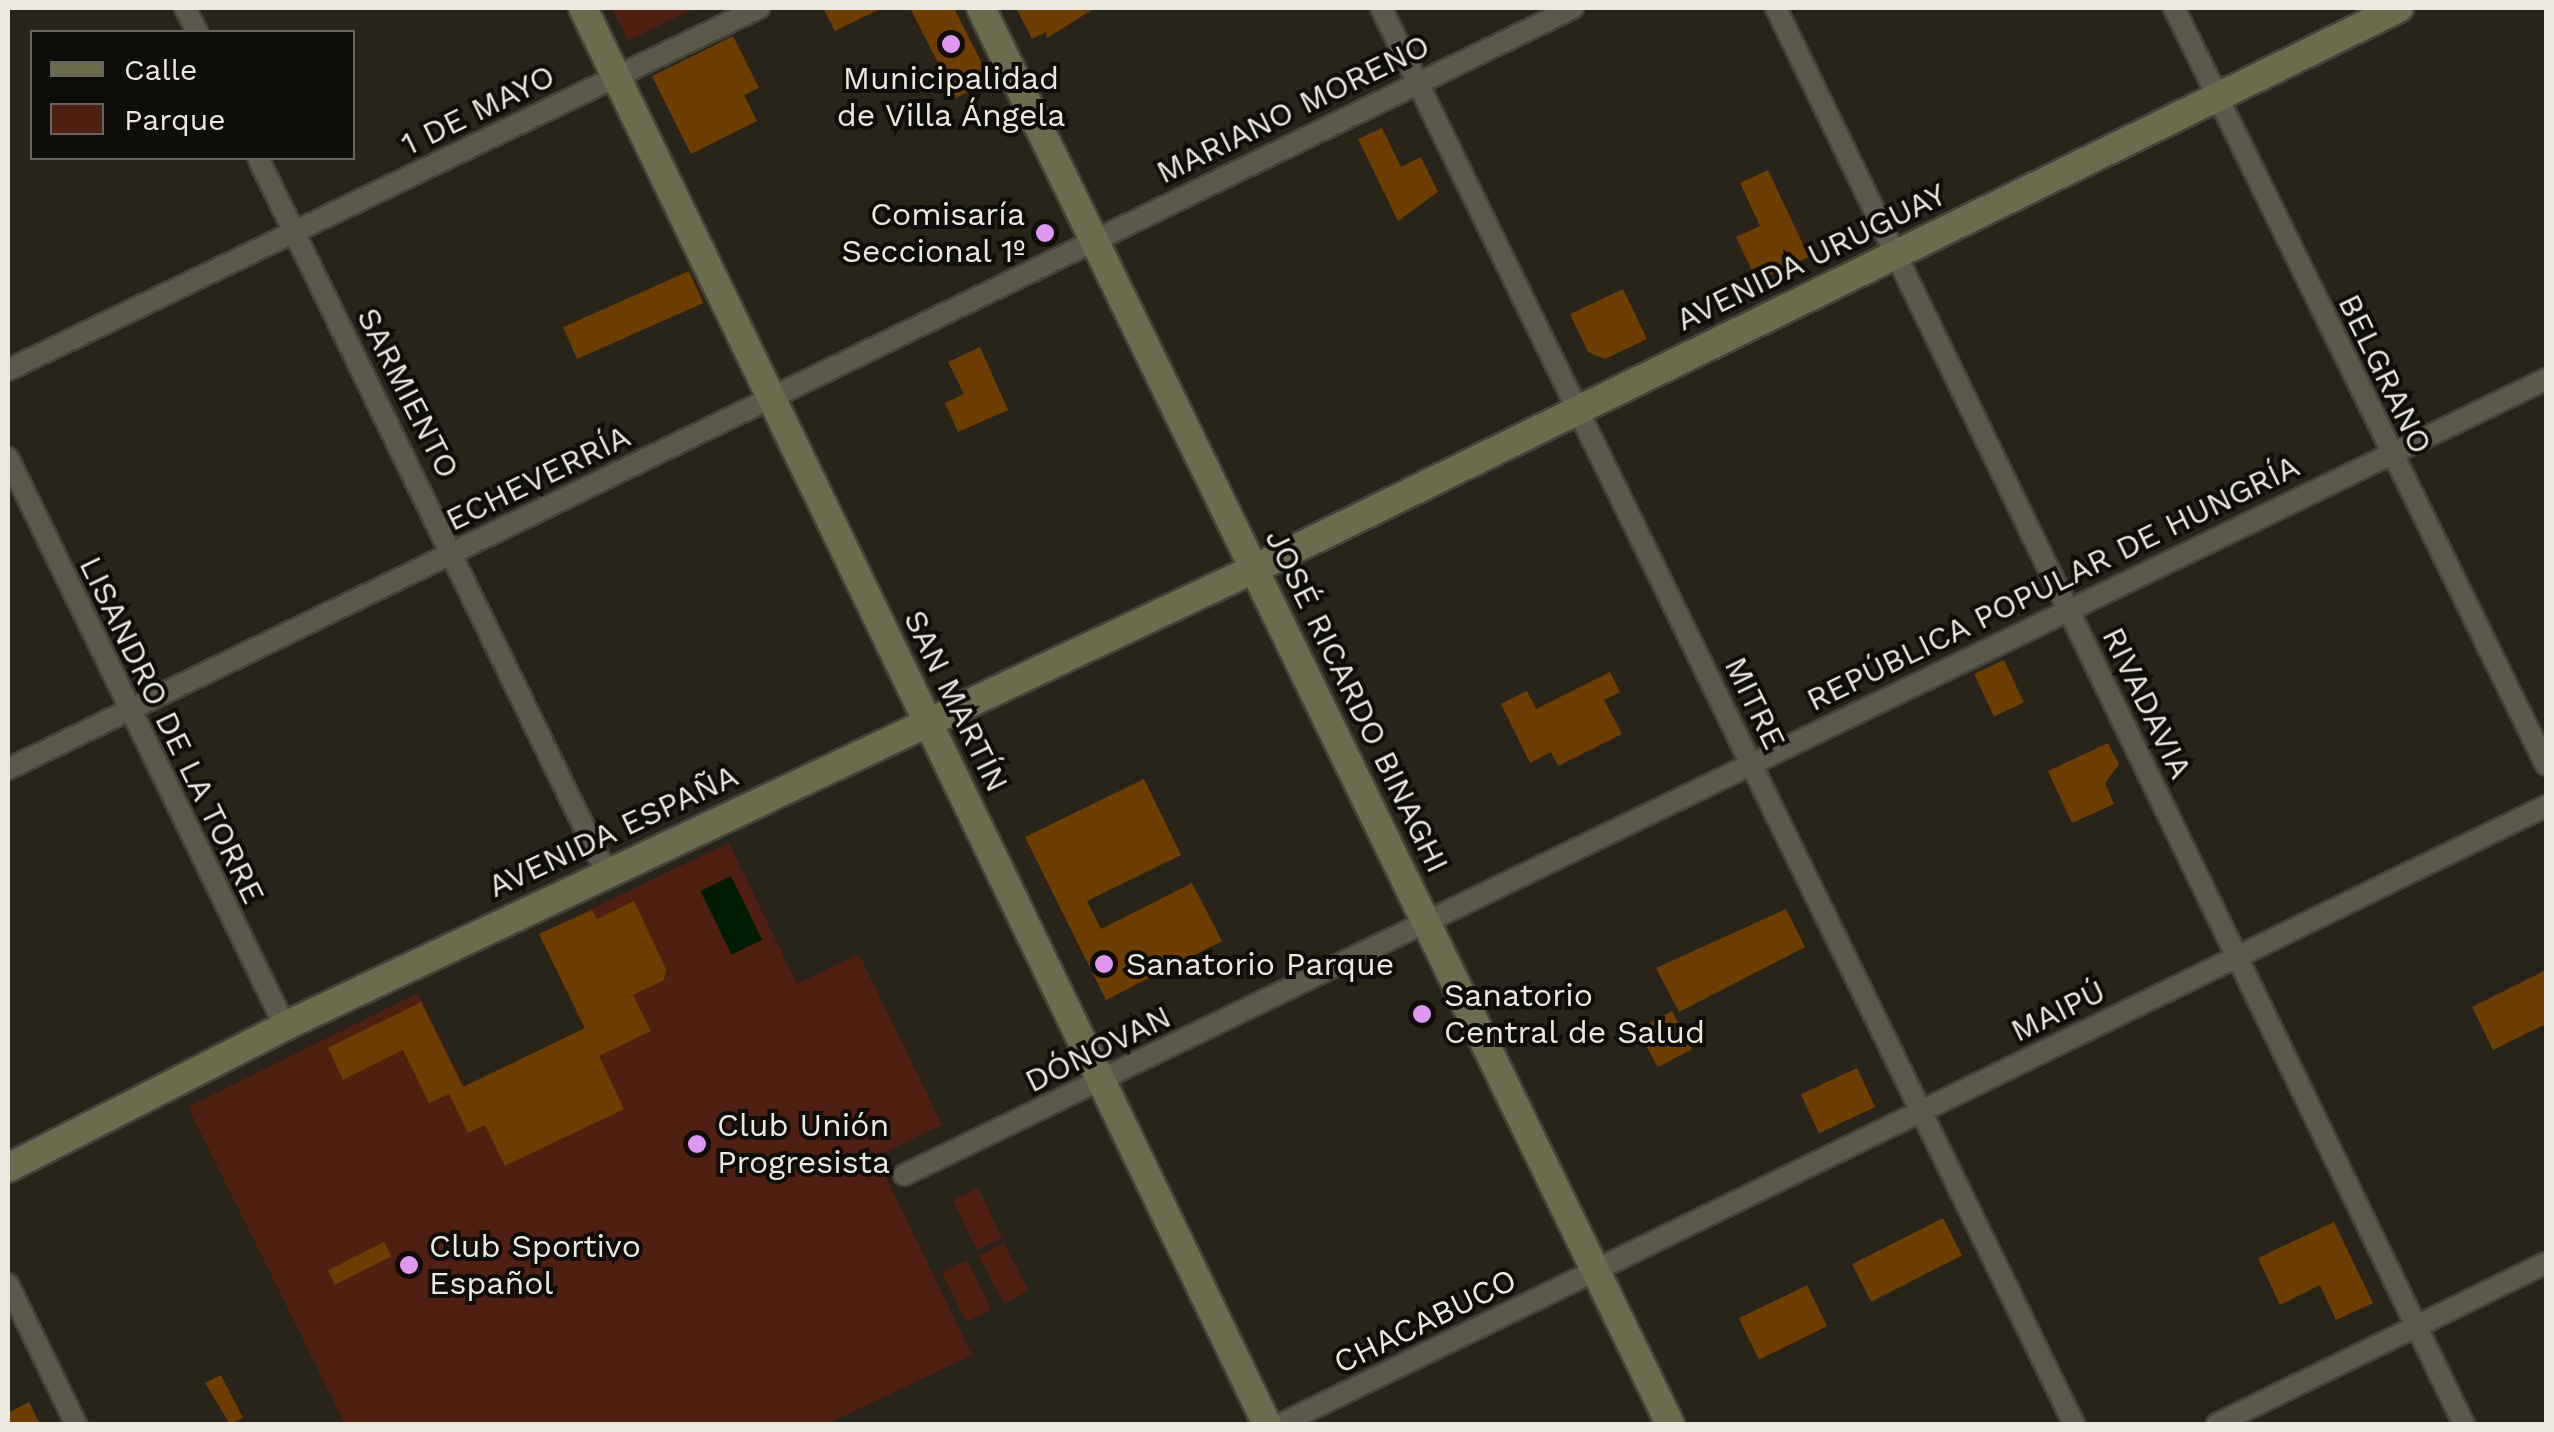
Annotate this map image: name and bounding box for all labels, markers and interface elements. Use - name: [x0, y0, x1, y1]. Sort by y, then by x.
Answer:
- street label: MARIANO MORENO: [1150, 26, 1436, 192]
- legend: [30, 30, 355, 160]
- marker: Municipalidad de Villa Ángela: [940, 33, 962, 55]
- text: Calle: [124, 52, 197, 87]
- street label: 1 DE MAYO: [395, 56, 561, 164]
- place label: Municipalidad de Villa Ángela: [835, 60, 1067, 135]
- text: Parque: [124, 102, 226, 137]
- street label: AVENIDA URUGUAY: [1669, 175, 1953, 339]
- place label: Comisaría Seccional 1º: [840, 196, 1025, 271]
- marker: Comisaría Seccional 1º: [1034, 222, 1056, 244]
- street label: BELGRANO: [2330, 288, 2440, 460]
- street label: SARMIENTO: [349, 301, 467, 485]
- street label: ECHEVERRÍA: [440, 417, 636, 539]
- street label: REPÚBLICA POPULAR DE HUNGRÍA: [1800, 446, 2306, 720]
- street label: JOSÉ RICARDO BINAGHI: [1257, 523, 1457, 879]
- street label: LISANDRO DE LA TORRE: [71, 549, 273, 911]
- street label: SAN MARTÍN: [896, 604, 1016, 798]
- street label: RIVADAVIA: [2094, 621, 2200, 785]
- street label: MITRE: [1716, 651, 1794, 755]
- street label: AVENIDA ESPAÑA: [481, 756, 745, 906]
- place label: Sanatorio Parque: [1126, 945, 1394, 983]
- marker: Sanatorio Parque: [1091, 951, 1117, 977]
- street label: MAIPÚ: [2005, 972, 2111, 1050]
- place label: Sanatorio Central de Salud: [1444, 977, 1706, 1052]
- street label: DÓNOVAN: [1019, 997, 1177, 1101]
- marker: Sanatorio Central de Salud: [1409, 1001, 1435, 1027]
- place label: Club Unión Progresista: [717, 1107, 890, 1182]
- marker: Club Unión Progresista: [686, 1133, 708, 1155]
- place label: Club Sportivo Español: [429, 1228, 641, 1303]
- marker: Club Sportivo Español: [398, 1254, 420, 1276]
- street label: CHACABUCO: [1327, 1260, 1523, 1382]

